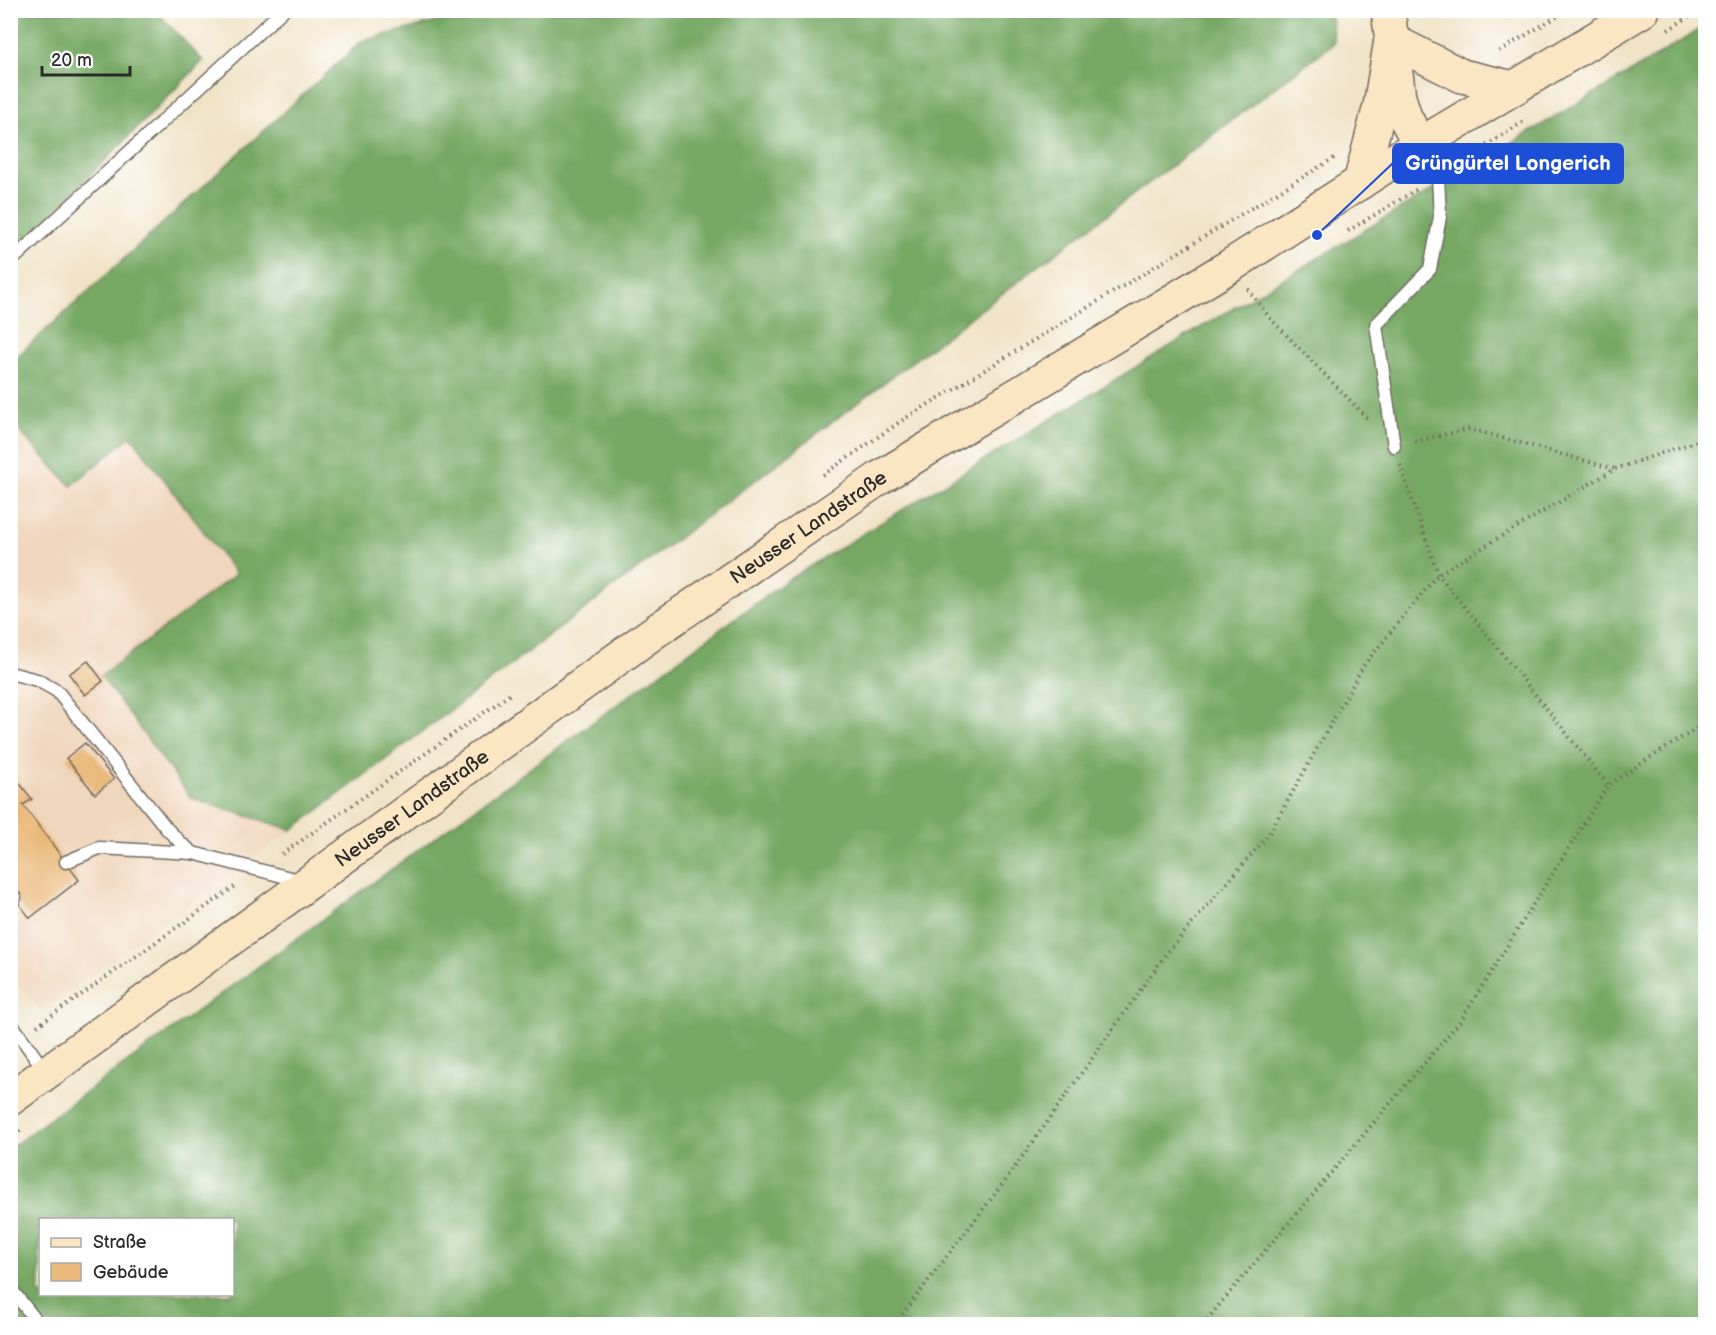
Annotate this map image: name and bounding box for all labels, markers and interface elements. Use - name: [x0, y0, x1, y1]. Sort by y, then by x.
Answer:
- scale bar: [42, 39, 130, 77]
- text: 20 m: [51, 50, 92, 71]
- callout: Grüngürtel Longerich: [1393, 144, 1623, 183]
- text: Grüngürtel Longerich: [1405, 151, 1611, 176]
- street label: Neusser Landstraße: [726, 466, 892, 590]
- street label: Neusser Landstraße: [330, 745, 494, 873]
- legend: [39, 1218, 234, 1296]
- text: Straße: [93, 1232, 147, 1253]
- text: Gebäude: [93, 1262, 169, 1283]

